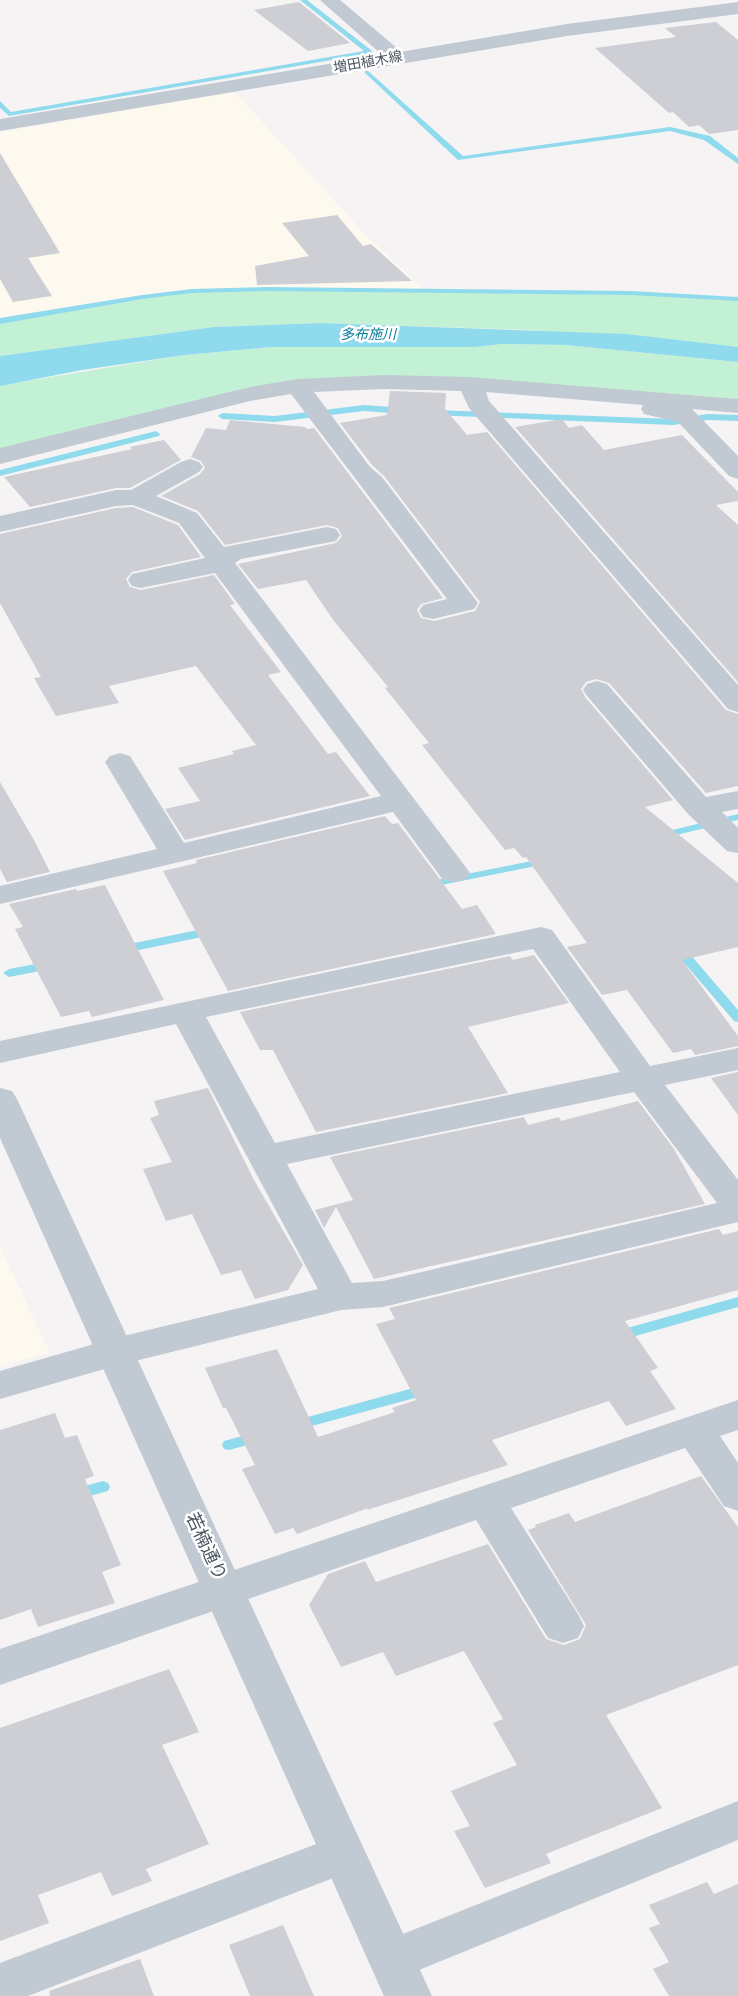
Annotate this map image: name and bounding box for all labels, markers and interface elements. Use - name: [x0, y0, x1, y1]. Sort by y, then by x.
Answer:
- street label: 増田植木線: [332, 49, 404, 77]
- water label: 多布施川: [340, 327, 396, 343]
- street label: 若楠通り: [180, 1510, 230, 1584]

